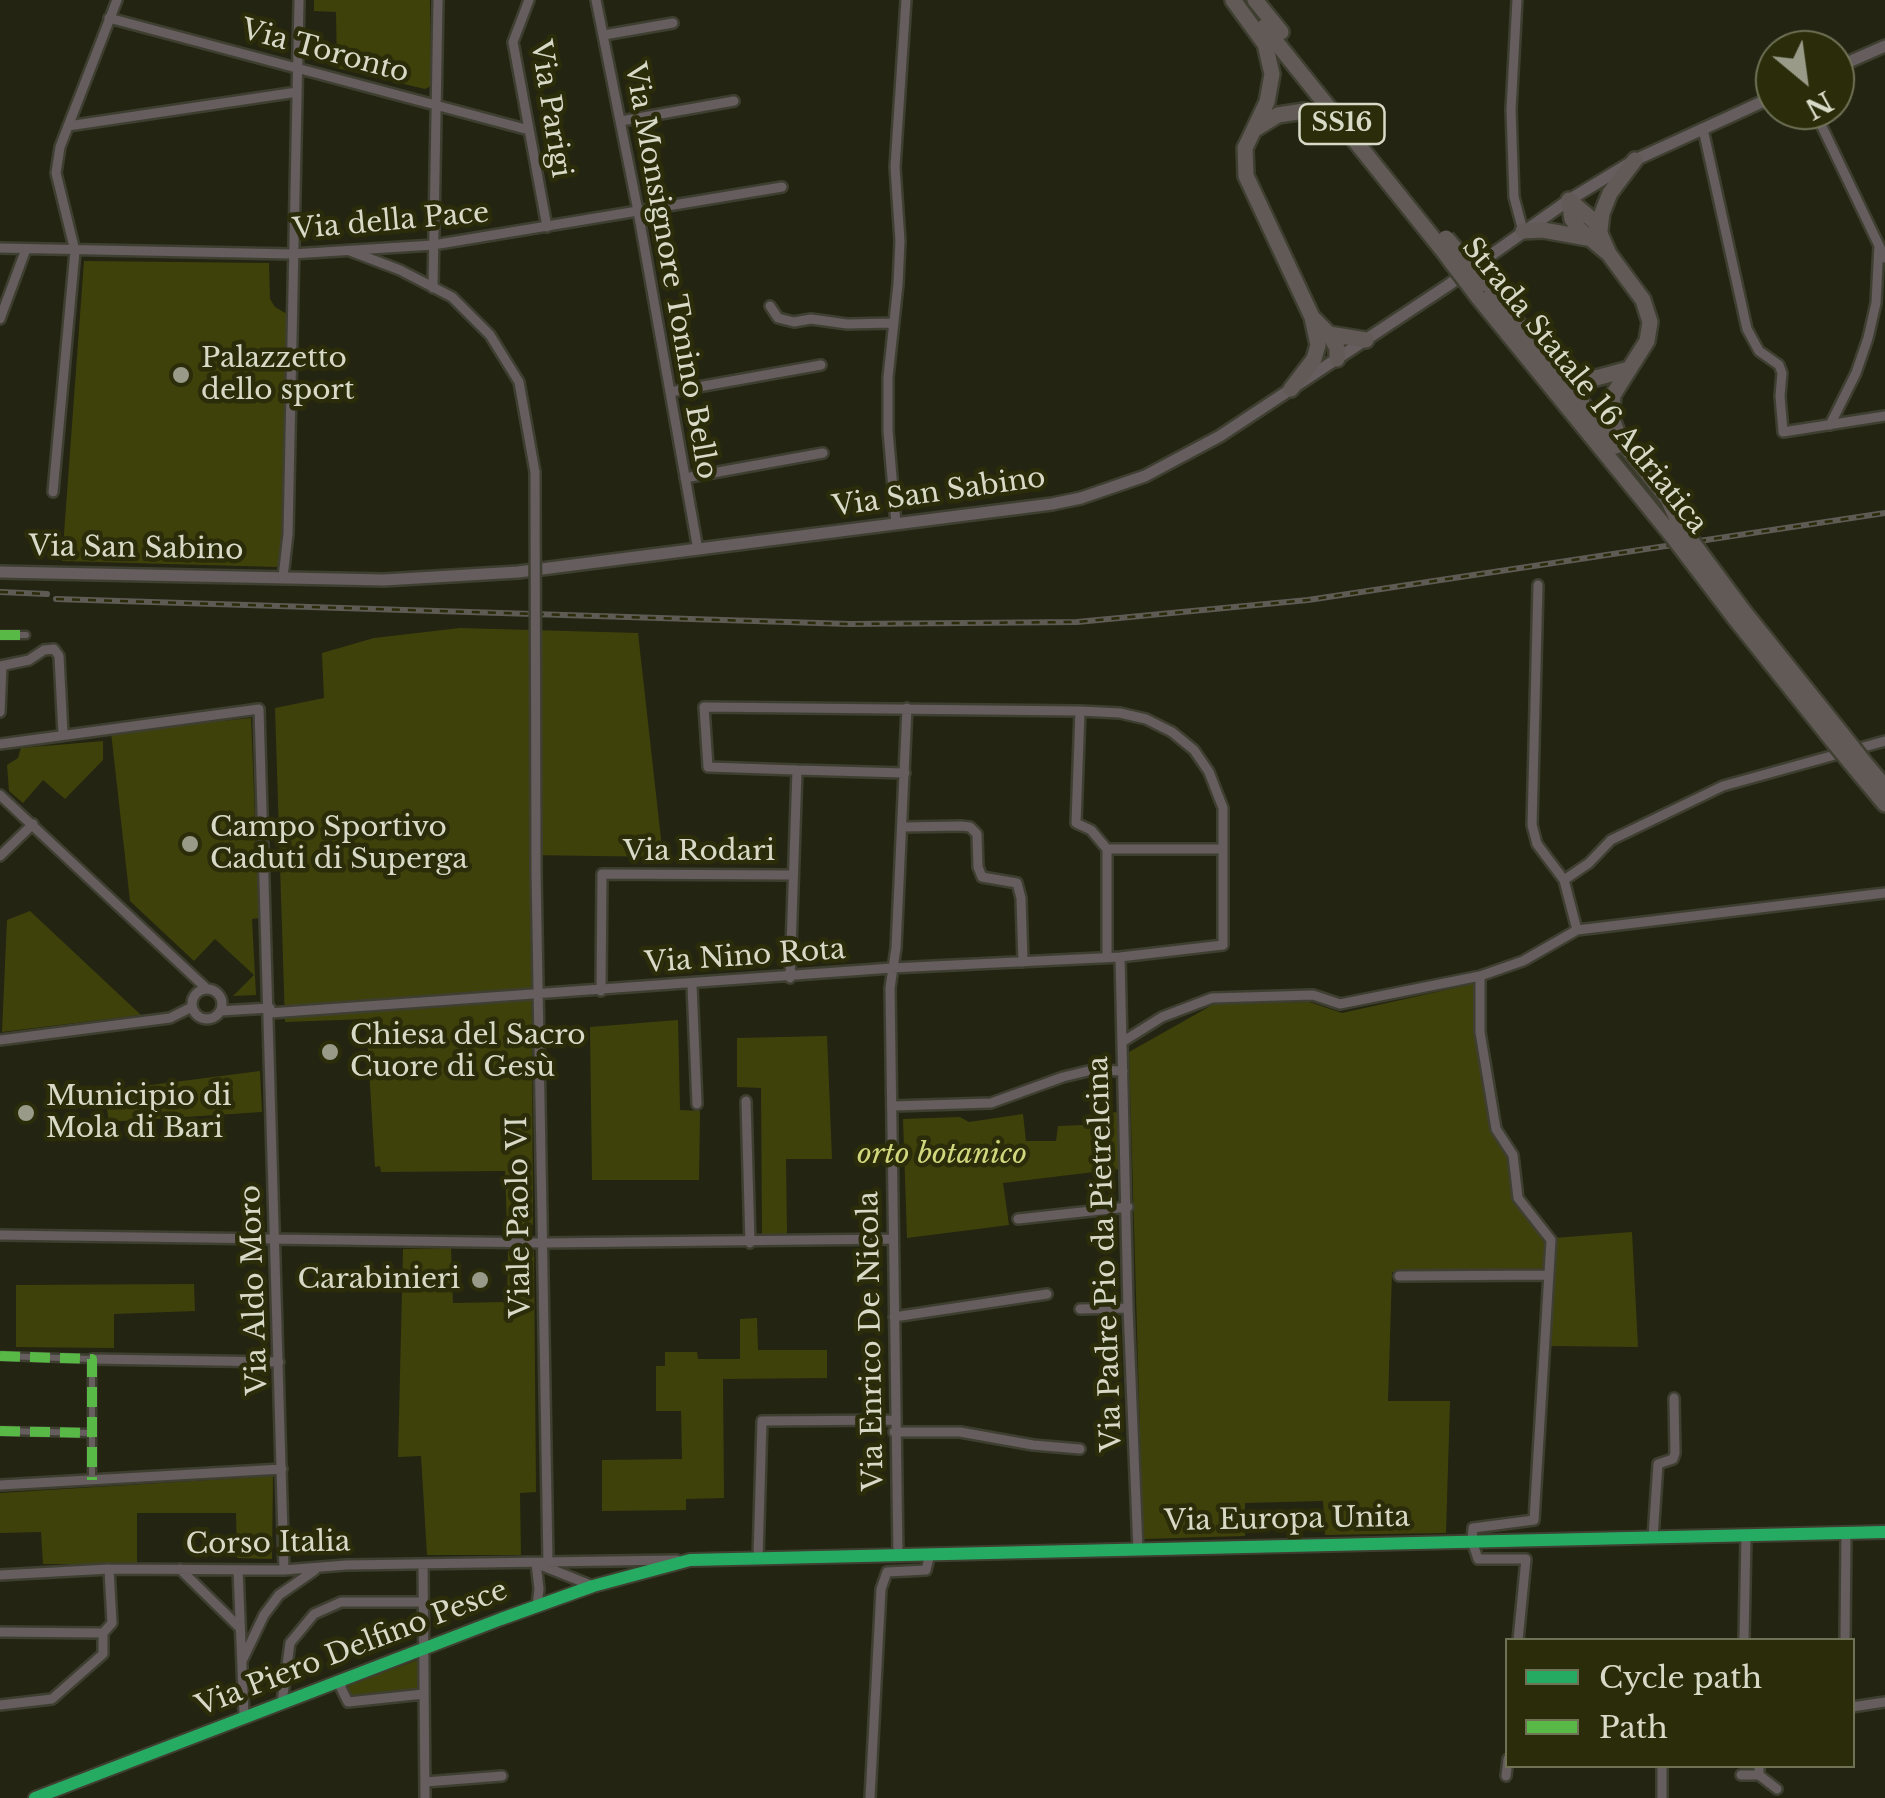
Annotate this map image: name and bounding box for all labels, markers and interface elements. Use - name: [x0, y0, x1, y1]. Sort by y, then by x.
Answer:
- street label: Via Toronto: [238, 14, 412, 90]
- north arrow: [1755, 30, 1855, 130]
- street label: Via Parigi: [523, 38, 577, 180]
- street label: Via Monsignore Tonino Bello: [617, 60, 723, 482]
- text: N: [1799, 83, 1839, 127]
- road number: SS16: [1300, 104, 1384, 144]
- street label: Via della Pace: [291, 197, 491, 247]
- street label: Strada Statale 16 Adriatica: [1454, 231, 1714, 541]
- place label: Palazzetto dello sport: [201, 342, 354, 408]
- marker: Palazzetto dello sport: [170, 364, 192, 386]
- street label: Via San Sabino: [830, 461, 1048, 525]
- street label: Via San Sabino: [28, 530, 244, 568]
- place label: Campo Sportivo Caduti di Superga: [210, 811, 468, 877]
- marker: Campo Sportivo Caduti di Superga: [179, 833, 201, 855]
- street label: Via Rodari: [623, 835, 775, 869]
- street label: Via Nino Rota: [644, 933, 846, 981]
- place label: Chiesa del Sacro Cuore di Gesù: [350, 1019, 586, 1085]
- marker: Chiesa del Sacro Cuore di Gesù: [319, 1041, 341, 1063]
- street label: Via Padre Pio da Pietrelcina: [1082, 1056, 1130, 1452]
- place label: Municipio di Mola di Bari: [46, 1080, 231, 1146]
- marker: Municipio di Mola di Bari: [15, 1102, 37, 1124]
- street label: Viale Paolo VI: [501, 1116, 539, 1318]
- park label: orto botanico: [857, 1138, 1027, 1172]
- street label: Via Aldo Moro: [235, 1184, 275, 1396]
- street label: Via Enrico De Nicola: [853, 1191, 891, 1491]
- place label: Carabinieri: [298, 1263, 460, 1297]
- marker: Carabinieri: [469, 1269, 491, 1291]
- street label: Via Europa Unita: [1164, 1501, 1410, 1539]
- street label: Corso Italia: [185, 1526, 351, 1562]
- street label: Via Piero Delfino Pesce: [191, 1574, 513, 1724]
- legend: [1505, 1638, 1855, 1768]
- text: Cycle path: [1599, 1659, 1762, 1696]
- text: Path: [1599, 1709, 1668, 1746]

